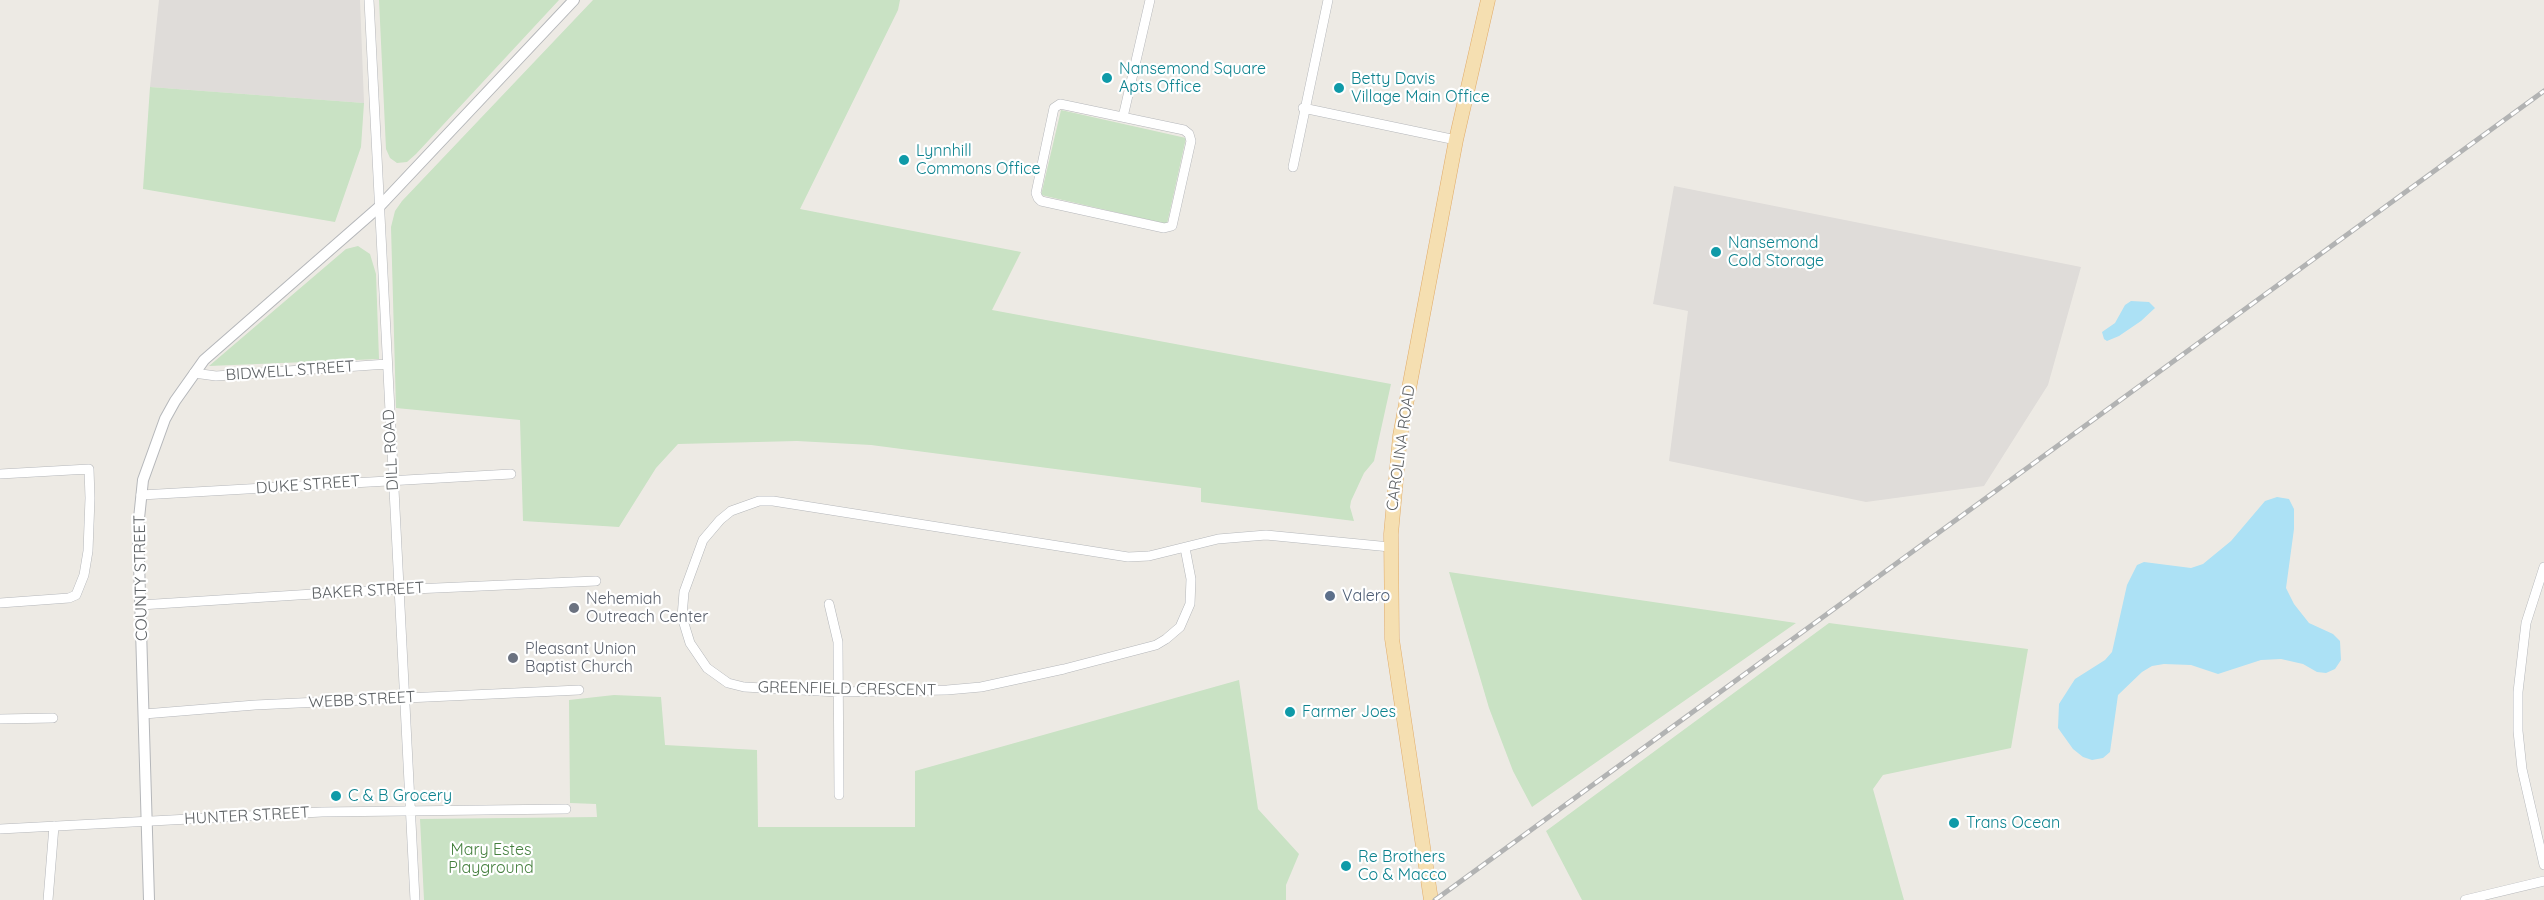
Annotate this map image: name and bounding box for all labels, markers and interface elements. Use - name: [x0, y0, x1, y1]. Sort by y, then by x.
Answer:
- place label: Nansemond Square Apts Office: [1119, 59, 1266, 97]
- place label: Betty Davis Village Main Office: [1351, 69, 1490, 107]
- marker: Nansemond Square Apts Office: [1100, 71, 1114, 85]
- marker: Betty Davis Village Main Office: [1332, 81, 1346, 95]
- place label: Lynnhill Commons Office: [916, 141, 1041, 179]
- marker: Lynnhill Commons Office: [897, 153, 911, 167]
- place label: Nansemond Cold Storage: [1728, 233, 1824, 271]
- marker: Nansemond Cold Storage: [1709, 245, 1723, 259]
- street label: BIDWELL STREET: [225, 357, 355, 385]
- street label: CAROLINA ROAD: [1383, 384, 1419, 512]
- street label: DILL ROAD: [379, 409, 403, 491]
- street label: DUKE STREET: [255, 472, 361, 498]
- street label: COUNTY STREET: [130, 515, 152, 641]
- street label: BAKER STREET: [311, 578, 425, 604]
- place label: Valero: [1342, 586, 1390, 606]
- place label: Nehemiah Outreach Center: [586, 589, 708, 627]
- marker: Valero: [1323, 589, 1337, 603]
- marker: Nehemiah Outreach Center: [567, 601, 581, 615]
- place label: Pleasant Union Baptist Church: [525, 639, 636, 677]
- marker: Pleasant Union Baptist Church: [506, 651, 520, 665]
- street label: GREENFIELD CRESCENT: [758, 678, 936, 700]
- street label: WEBB STREET: [308, 688, 416, 712]
- place label: Farmer Joes: [1302, 702, 1396, 722]
- marker: Farmer Joes: [1283, 705, 1297, 719]
- place label: C & B Grocery: [348, 786, 452, 806]
- marker: C & B Grocery: [329, 789, 343, 803]
- street label: HUNTER STREET: [184, 803, 310, 829]
- place label: Trans Ocean: [1966, 813, 2060, 833]
- marker: Trans Ocean: [1947, 816, 1961, 830]
- park label: Mary Estes Playground: [448, 840, 534, 878]
- place label: Re Brothers Co & Macco: [1358, 847, 1447, 885]
- marker: Re Brothers Co & Macco: [1339, 859, 1353, 873]

